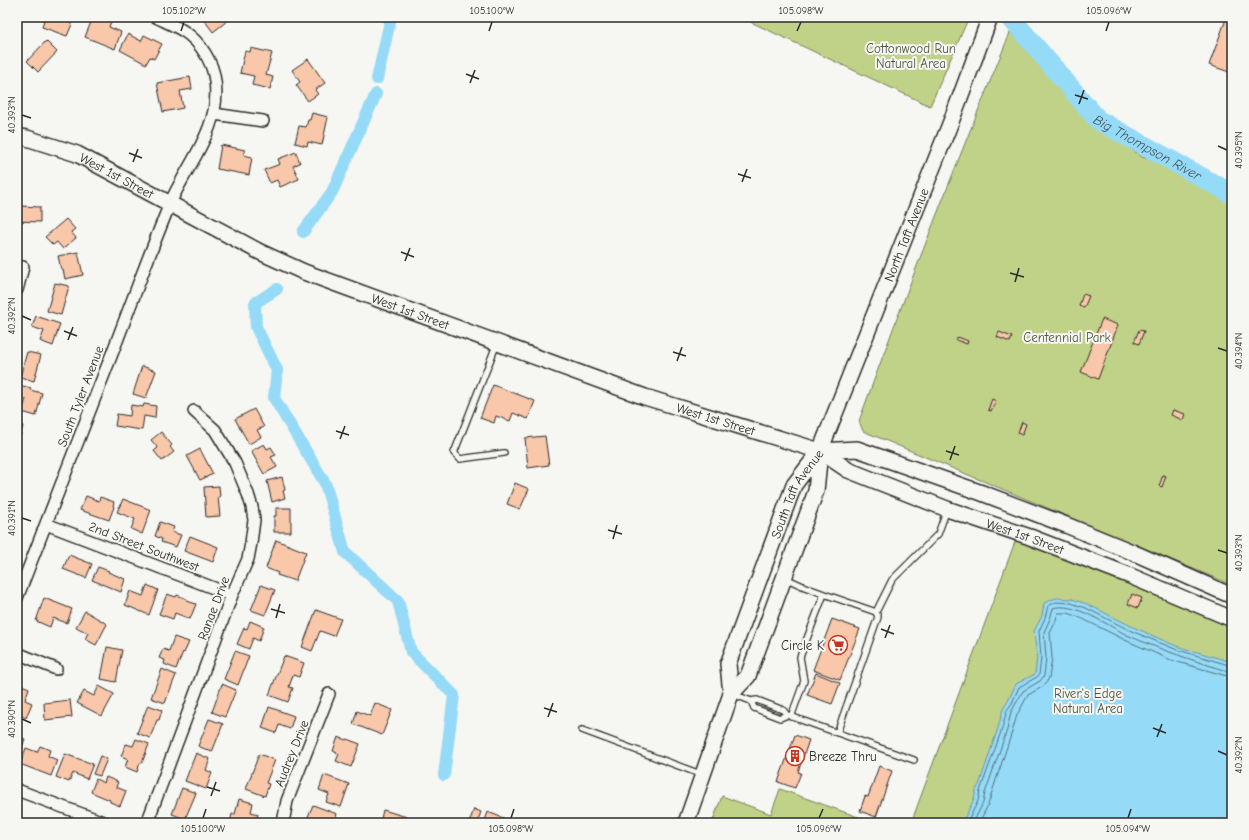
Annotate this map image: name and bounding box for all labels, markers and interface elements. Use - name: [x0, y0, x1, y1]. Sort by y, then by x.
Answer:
- text: 105.102°W: [162, 5, 206, 17]
- text: 105.100°W: [470, 5, 514, 17]
- text: 105.098°W: [779, 5, 824, 17]
- text: 105.096°W: [1087, 5, 1132, 17]
- park label: Cottonwood Run Natural Area: [866, 41, 956, 71]
- text: 40.393°N: [6, 97, 18, 133]
- water label: Big Thompson River: [1090, 111, 1206, 185]
- text: 40.395°N: [1233, 131, 1245, 169]
- street label: West 1st Street: [77, 150, 157, 202]
- street label: North Taft Avenue: [881, 186, 932, 284]
- street label: West 1st Street: [369, 290, 452, 333]
- text: 40.392°N: [6, 297, 18, 335]
- park label: Centennial Park: [1023, 330, 1112, 345]
- text: 40.394°N: [1233, 333, 1245, 369]
- street label: South Tyler Avenue: [54, 343, 107, 449]
- street label: West 1st Street: [675, 400, 758, 439]
- street label: South Taft Avenue: [768, 446, 827, 541]
- text: 40.391°N: [6, 500, 18, 536]
- street label: West 1st Street: [984, 516, 1067, 558]
- street label: 2nd Street Southwest: [87, 519, 202, 575]
- text: 40.393°N: [1233, 535, 1245, 571]
- street label: Ranae Drive: [194, 574, 233, 642]
- supermarket icon: Circle K: [827, 634, 849, 656]
- place label: Circle K: [781, 638, 825, 653]
- park label: River's Edge Natural Area: [1053, 686, 1123, 716]
- text: 40.390°N: [6, 700, 18, 738]
- street label: Audrey Drive: [271, 717, 312, 789]
- text: 40.392°N: [1233, 736, 1245, 774]
- building icon: Breeze Thru: [784, 745, 806, 767]
- place label: Breeze Thru: [809, 749, 877, 764]
- text: 105.100°W: [181, 823, 225, 835]
- text: 105.098°W: [489, 823, 534, 835]
- text: 105.096°W: [797, 823, 842, 835]
- text: 105.094°W: [1106, 823, 1151, 835]

